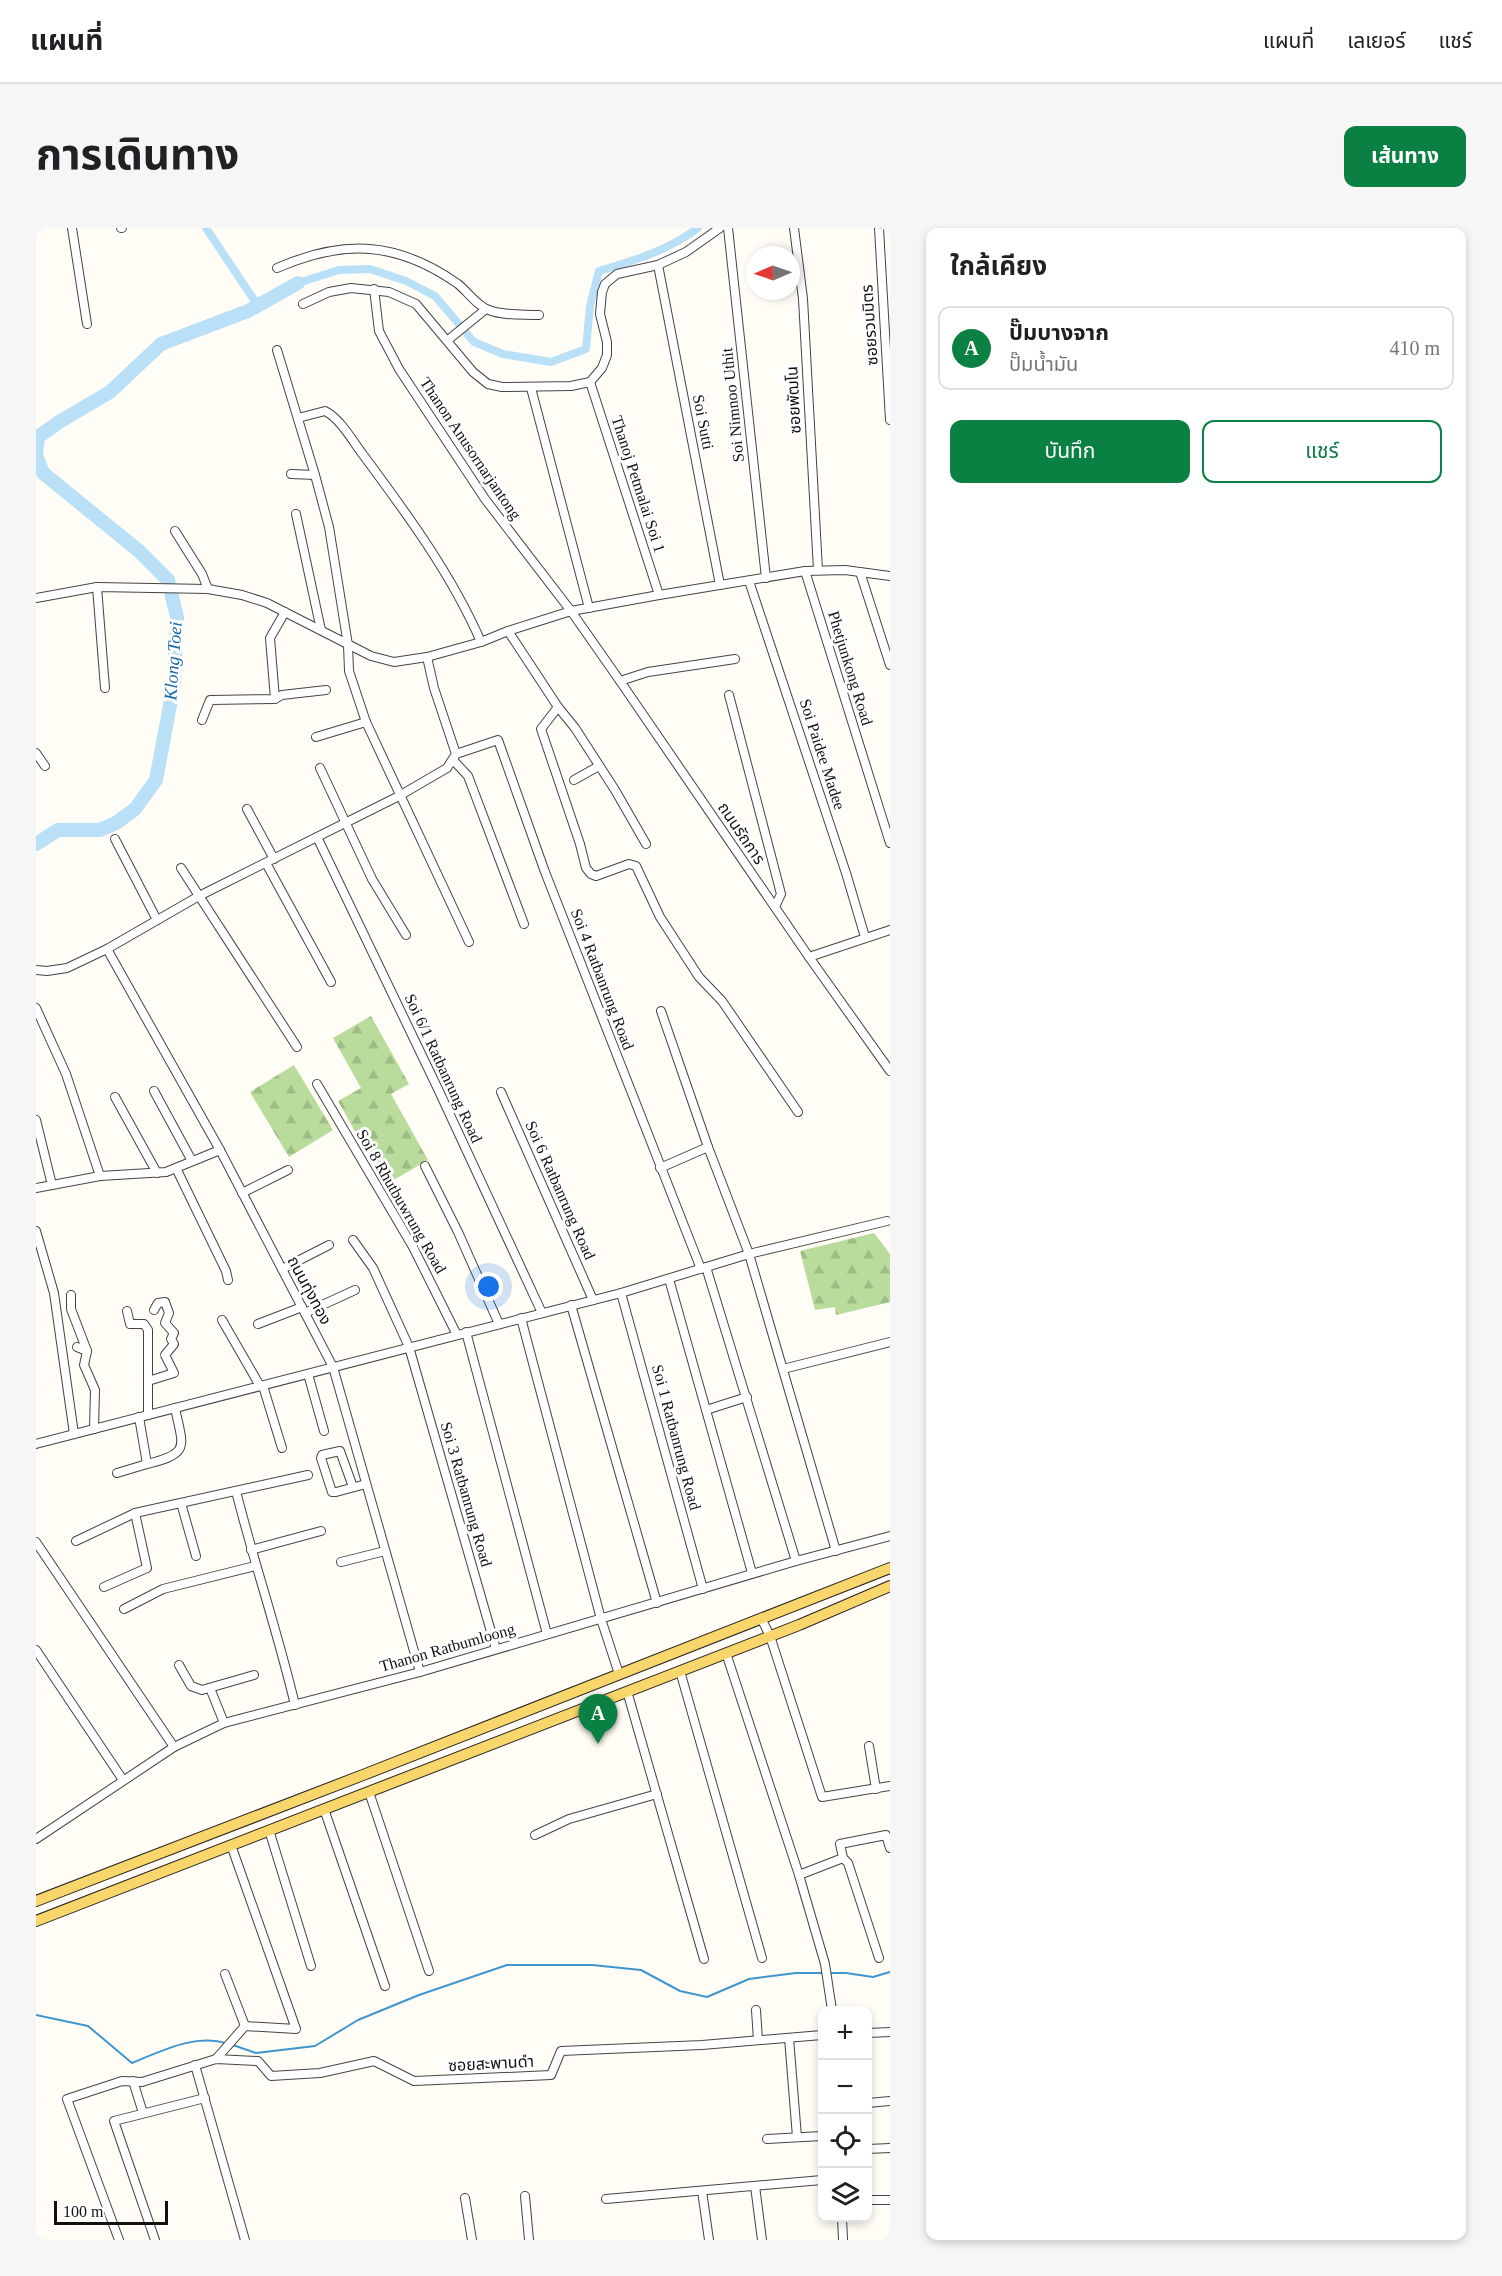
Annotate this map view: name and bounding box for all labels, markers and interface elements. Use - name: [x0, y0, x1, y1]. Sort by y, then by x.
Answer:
- text: แผนที่: [30, 25, 103, 56]
- text: แผนที่: [1263, 29, 1314, 53]
- text: เลเยอร์: [1347, 29, 1406, 53]
- text: แชร์: [1439, 29, 1472, 53]
- button: เส้นทาง: [1344, 126, 1466, 187]
- text: การเดินทาง: [36, 132, 239, 178]
- north arrow: [746, 246, 800, 300]
- text: ใกล้เคียง: [950, 252, 1047, 281]
- street label: ซอยรวมมิตร: [858, 284, 881, 366]
- text: ปั๊มบางจาก: [1009, 320, 1109, 345]
- text: A: [964, 337, 979, 359]
- text: 410 m: [1389, 337, 1440, 359]
- street label: Soi Nimnoo Uthit: [718, 346, 747, 463]
- text: ปั๊มน้ำมัน: [1009, 353, 1078, 375]
- street label: ซอยพัฒโน: [783, 366, 804, 434]
- street label: Thanon Anusornarjantong: [416, 374, 524, 523]
- street label: Soi Sutti: [690, 393, 717, 452]
- street label: Thanoj Petmalai Soi 1: [607, 414, 669, 555]
- button: บันทึก: [950, 420, 1190, 483]
- button: แชร์: [1202, 420, 1442, 483]
- street label: Phetjunkong Road: [824, 609, 876, 728]
- water label: Klong Toei: [160, 621, 186, 702]
- street label: Soi Paidee Madee: [797, 697, 848, 812]
- street label: ถนนรัถการ: [715, 799, 768, 867]
- street label: Soi 4 Ratbanrung Road: [567, 906, 637, 1052]
- street label: Soi 6/1 Ratbanrung Road: [401, 991, 486, 1146]
- street label: Soi 6 Ratbanrung Road: [521, 1118, 599, 1262]
- street label: Soi 8 Rhutbuwrung Road: [353, 1126, 450, 1277]
- street label: ถนนทุ่งทอง: [284, 1253, 335, 1328]
- your location: [474, 1272, 503, 1301]
- street label: Soi 1 Ratbanrung Road: [648, 1363, 704, 1512]
- street label: Soi 3 Ratbanrung Road: [437, 1420, 495, 1569]
- street label: Thanon Ratbumloong: [378, 1620, 517, 1676]
- pin: A: [578, 1694, 618, 1744]
- map controls: [818, 2006, 872, 2222]
- button: +: [818, 2006, 872, 2060]
- street label: ซอยสะพานดำ: [448, 2053, 534, 2074]
- button: −: [818, 2060, 872, 2114]
- button: locate: [818, 2114, 872, 2168]
- button: layers: [818, 2168, 872, 2222]
- scale bar: [54, 2198, 168, 2226]
- text: 100 m: [63, 2203, 103, 2220]

